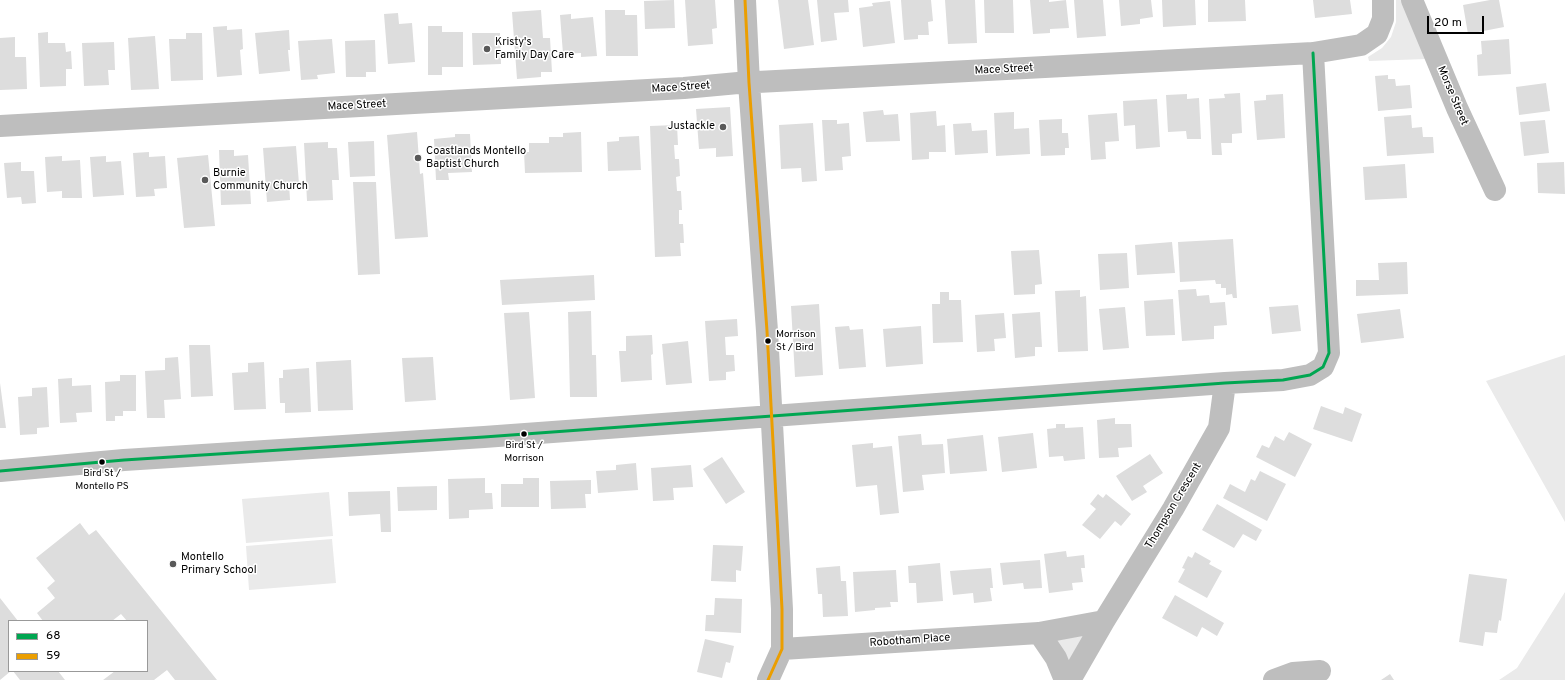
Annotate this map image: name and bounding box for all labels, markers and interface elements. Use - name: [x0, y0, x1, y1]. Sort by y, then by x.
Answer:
- scale bar: [1429, 8, 1486, 34]
- text: 20 m: [1434, 15, 1462, 31]
- place label: Kristy's Family Day Care: [495, 36, 574, 62]
- marker: Kristy's Family Day Care: [482, 44, 492, 54]
- street label: Mace Street: [974, 62, 1034, 78]
- street label: Morse Street: [1434, 64, 1470, 128]
- street label: Mace Street: [651, 79, 711, 97]
- street label: Mace Street: [327, 98, 387, 114]
- place label: Justackle: [668, 120, 715, 134]
- marker: Justackle: [718, 122, 728, 132]
- place label: Coastlands Montello Baptist Church: [426, 145, 526, 171]
- marker: Coastlands Montello Baptist Church: [413, 153, 423, 163]
- place label: Burnie Community Church: [213, 167, 308, 193]
- marker: Burnie Community Church: [200, 175, 210, 185]
- place label: Morrison St / Bird: [776, 329, 816, 352]
- marker: Morrison St / Bird: [763, 336, 773, 346]
- marker: Bird St / Morrison: [519, 429, 529, 439]
- place label: Bird St / Morrison: [504, 440, 544, 464]
- marker: Bird St / Montello PS: [97, 457, 107, 467]
- street label: Thompson Crescent: [1143, 461, 1205, 551]
- place label: Bird St / Montello PS: [75, 468, 129, 492]
- place label: Montello Primary School: [181, 551, 257, 577]
- marker: Montello Primary School: [168, 559, 178, 569]
- legend: [8, 620, 148, 672]
- text: 68: [46, 628, 61, 644]
- street label: Robotham Place: [869, 632, 951, 650]
- text: 59: [46, 648, 61, 664]

